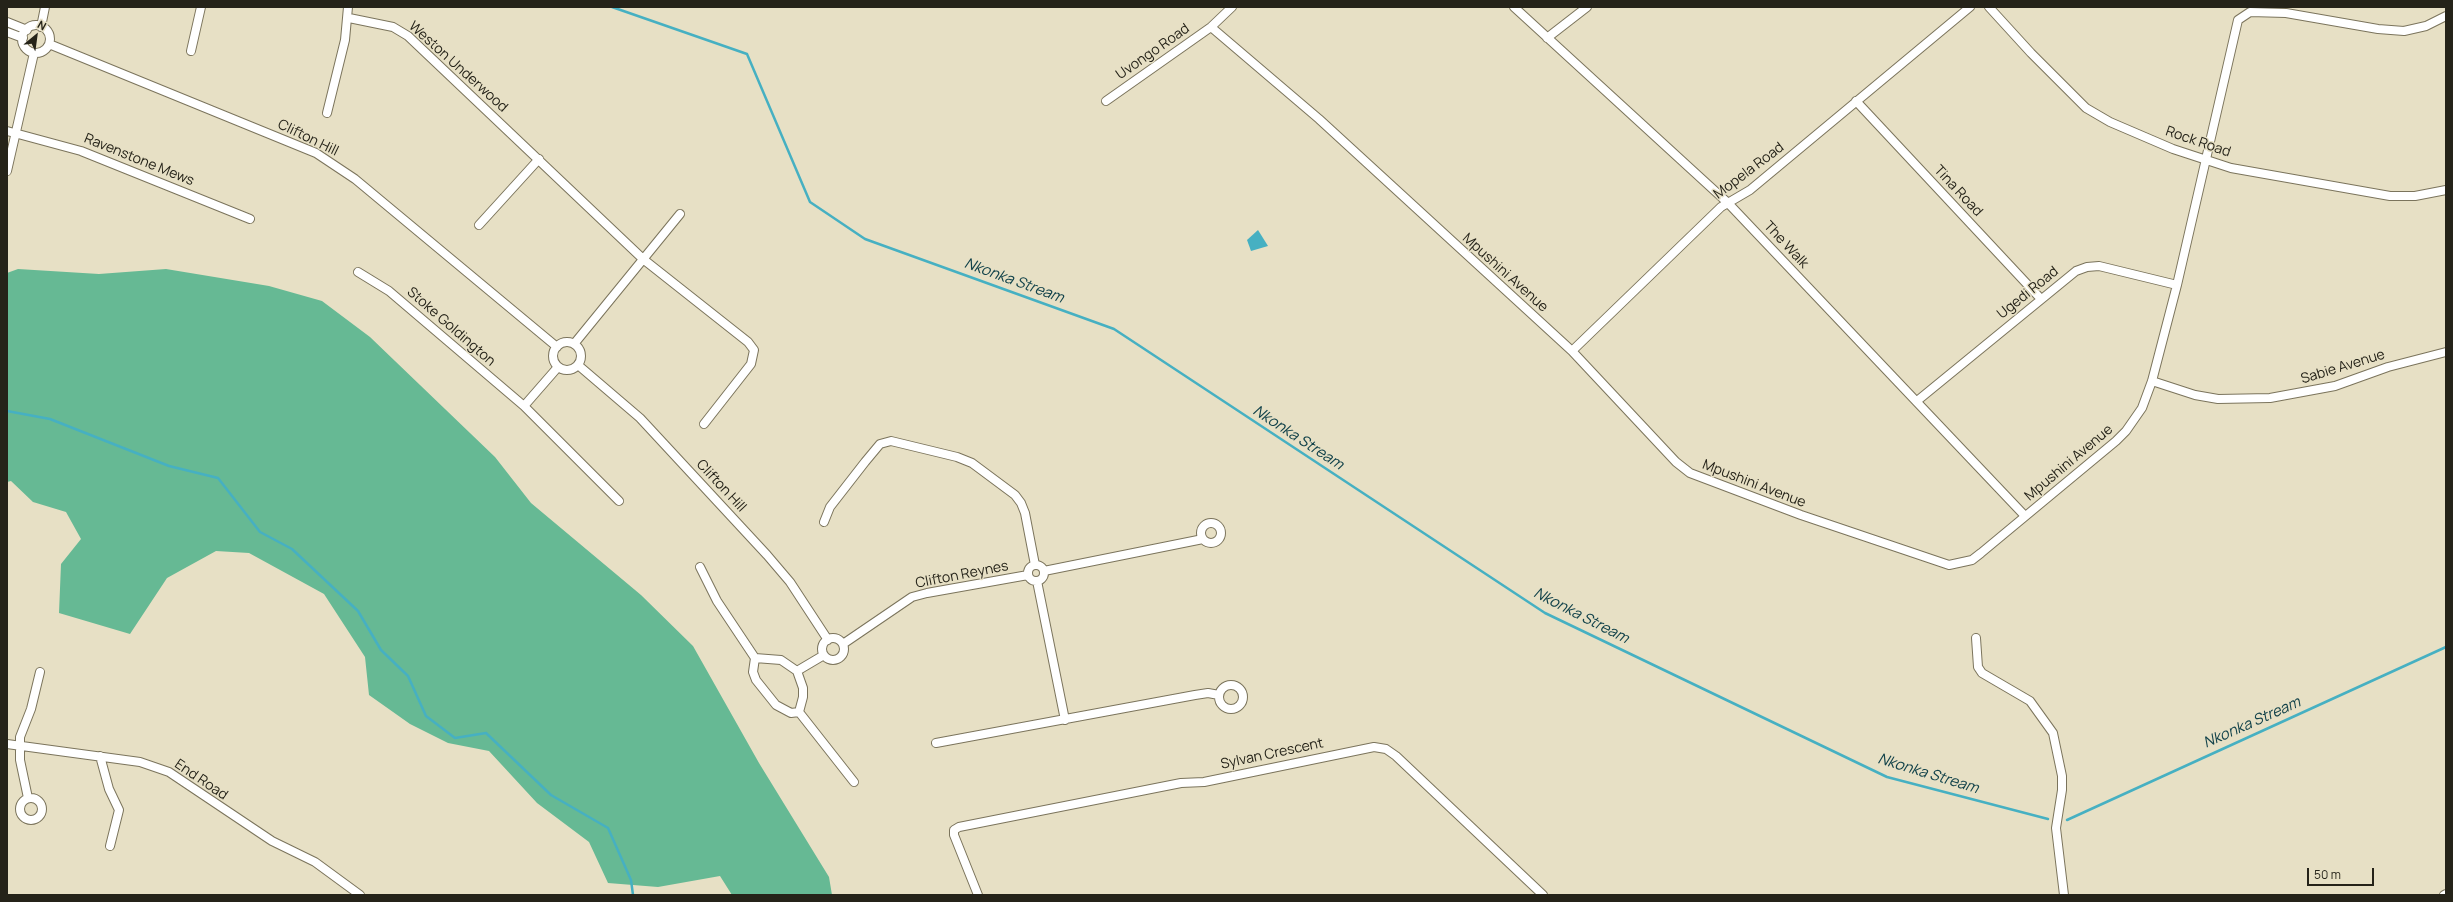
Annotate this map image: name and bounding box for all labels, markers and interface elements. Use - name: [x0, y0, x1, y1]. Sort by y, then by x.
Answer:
- north arrow: [16, 16, 56, 56]
- text: N: [35, 17, 49, 34]
- street label: Weston Underwood: [405, 18, 511, 116]
- street label: Uvongo Road: [1113, 21, 1193, 83]
- street label: Clifton Hill: [275, 116, 341, 160]
- street label: Rock Road: [2163, 123, 2233, 161]
- street label: Ravenstone Mews: [82, 130, 196, 190]
- street label: Mopela Road: [1711, 139, 1787, 203]
- street label: Tina Road: [1930, 162, 1986, 220]
- street label: The Walk: [1760, 218, 1812, 272]
- street label: Mpushini Avenue: [1459, 230, 1551, 316]
- water label: Nkonka Stream: [962, 255, 1066, 307]
- street label: Ugedi Road: [1994, 263, 2062, 323]
- street label: Stoke Goldington: [403, 284, 499, 370]
- street label: Sabie Avenue: [2299, 346, 2387, 388]
- water label: Nkonka Stream: [1249, 402, 1347, 474]
- street label: Mpushini Avenue: [2022, 421, 2116, 505]
- street label: Clifton Hill: [692, 456, 750, 516]
- street label: Mpushini Avenue: [1700, 457, 1808, 511]
- street label: Clifton Reynes: [914, 558, 1010, 592]
- water label: Nkonka Stream: [1530, 584, 1632, 648]
- water label: Nkonka Stream: [2201, 694, 2303, 752]
- street label: Sylvan Crescent: [1219, 735, 1325, 773]
- water label: Nkonka Stream: [1875, 750, 1981, 798]
- street label: End Road: [171, 756, 231, 804]
- scale bar: [2309, 860, 2376, 886]
- text: 50 m: [2314, 866, 2341, 883]

